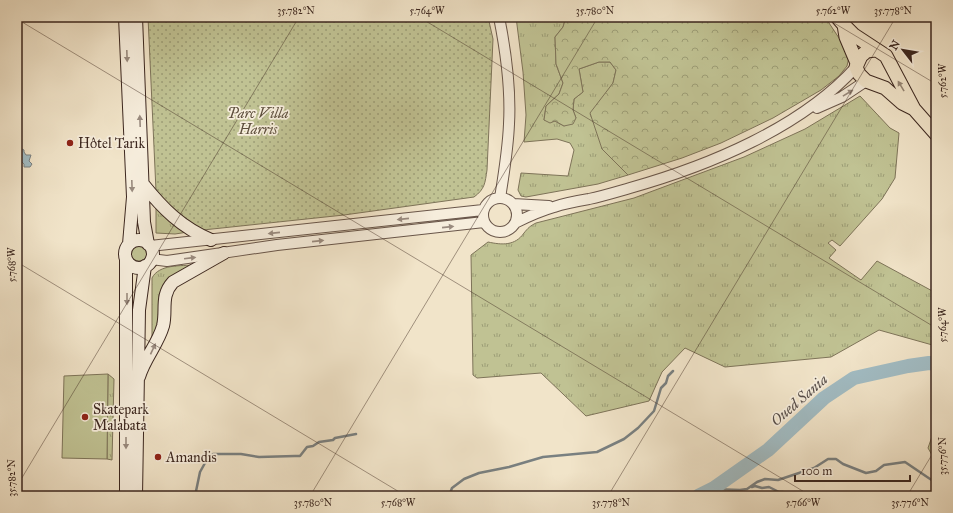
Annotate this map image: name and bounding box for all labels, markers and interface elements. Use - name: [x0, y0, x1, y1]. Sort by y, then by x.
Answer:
- text: 35.782°N: [277, 5, 315, 17]
- text: 5.764°W: [410, 5, 445, 17]
- text: 35.780°N: [576, 5, 615, 17]
- text: 5.762°W: [816, 5, 851, 17]
- text: 35.778°N: [874, 5, 912, 17]
- north arrow: [883, 30, 923, 70]
- text: N: [887, 37, 903, 52]
- one-way arrow: [124, 50, 130, 63]
- text: 5.762°W: [937, 63, 949, 98]
- one-way arrow: [898, 80, 905, 92]
- one-way arrow: [843, 89, 853, 97]
- park label: Parc Villa Harris: [228, 105, 289, 138]
- one-way arrow: [137, 115, 144, 127]
- place label: Hôtel Tarik: [78, 135, 145, 152]
- marker: Hôtel Tarik: [65, 138, 75, 148]
- one-way arrow: [129, 180, 136, 192]
- one-way arrow: [397, 216, 409, 222]
- one-way arrow: [442, 223, 454, 230]
- one-way arrow: [268, 230, 280, 237]
- one-way arrow: [312, 238, 324, 244]
- text: 5.768°W: [6, 247, 18, 282]
- one-way arrow: [183, 255, 196, 261]
- one-way arrow: [124, 293, 130, 306]
- text: 5.764°W: [937, 307, 949, 343]
- one-way arrow: [150, 343, 156, 354]
- water label: Oued Sania: [767, 370, 831, 430]
- place label: Skatepark Malabata: [93, 401, 149, 434]
- marker: Skatepark Malabata: [80, 412, 90, 422]
- one-way arrow: [123, 437, 129, 450]
- text: 35.776°N: [937, 437, 949, 475]
- place label: Amandis: [165, 449, 217, 466]
- marker: Amandis: [153, 452, 163, 462]
- scale bar: [795, 457, 910, 483]
- text: 35.782°N: [6, 459, 18, 497]
- text: 100 m: [801, 464, 832, 478]
- text: 35.780°N: [294, 497, 333, 509]
- text: 5.768°W: [381, 497, 416, 509]
- text: 35.778°N: [592, 497, 630, 509]
- text: 5.766°W: [786, 497, 821, 509]
- text: 35.776°N: [891, 497, 929, 509]

